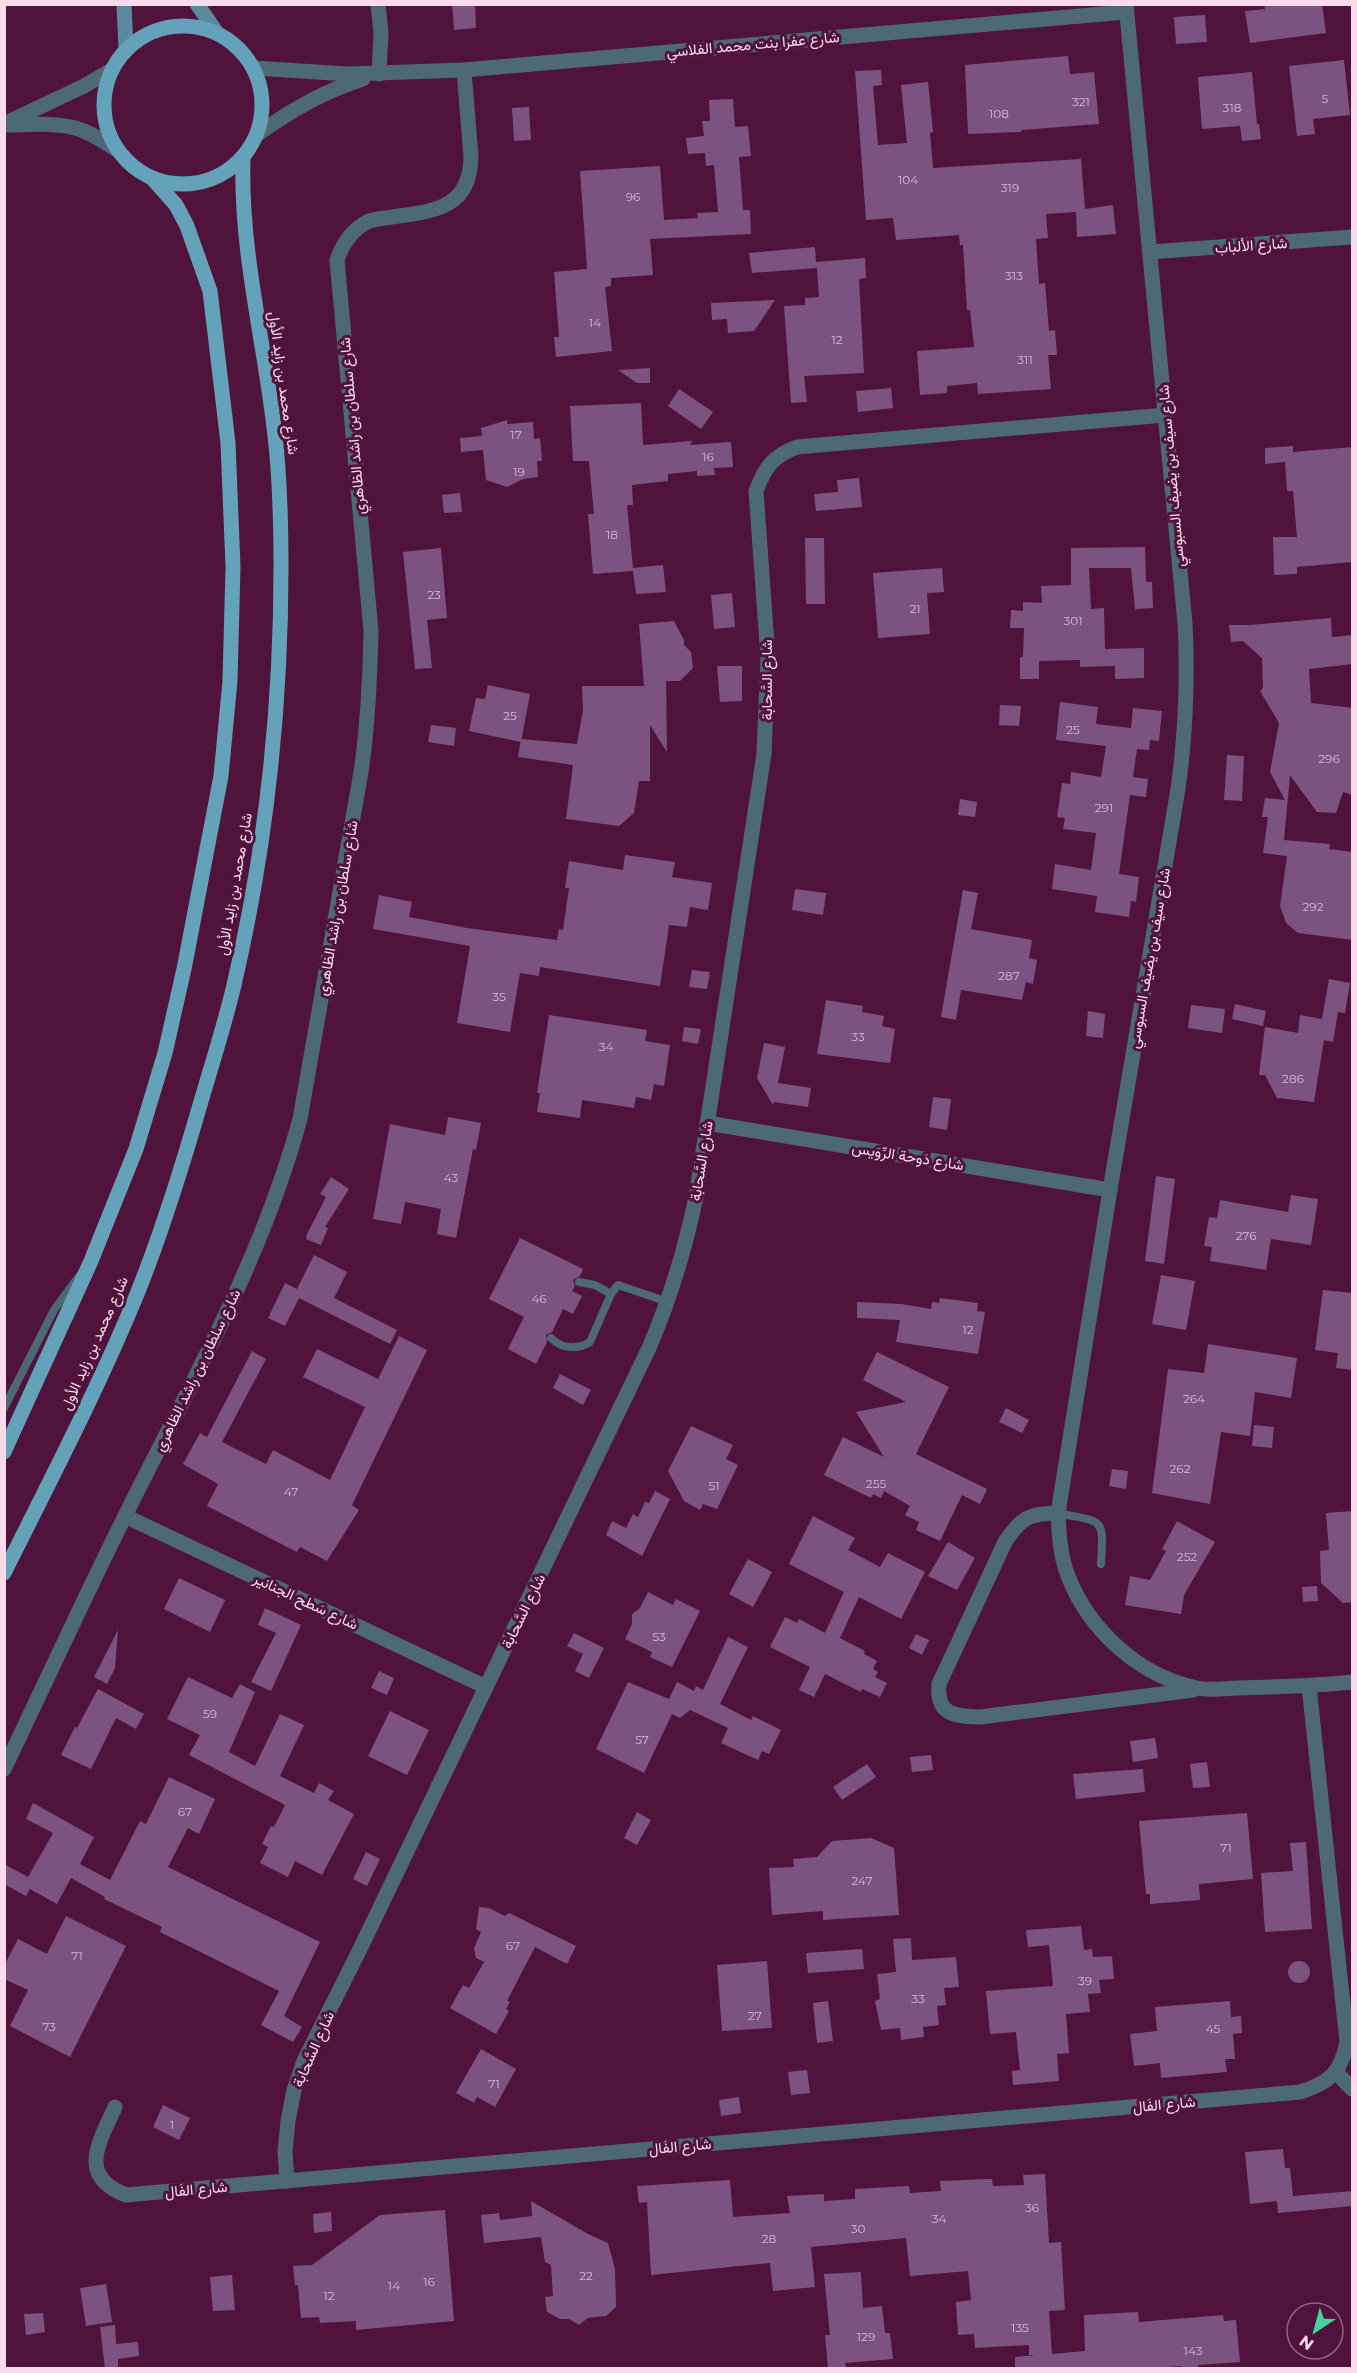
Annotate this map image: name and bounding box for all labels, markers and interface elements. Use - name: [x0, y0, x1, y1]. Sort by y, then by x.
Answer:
- street label: شارع عفرا بنت محمد الفلاسي: [666, 27, 841, 65]
- house number: 5: [1322, 91, 1329, 106]
- house number: 321: [1072, 94, 1090, 109]
- house number: 318: [1223, 100, 1242, 115]
- house number: 108: [989, 106, 1009, 121]
- house number: 104: [898, 172, 918, 187]
- house number: 319: [1001, 180, 1019, 195]
- house number: 96: [626, 189, 640, 204]
- street label: شارع الألباب: [1214, 233, 1288, 259]
- house number: 313: [1005, 268, 1023, 283]
- street label: شارع محمد بن زايد الأول: [263, 310, 303, 456]
- house number: 14: [589, 315, 601, 330]
- house number: 12: [831, 332, 843, 347]
- street label: شارع سلطان بن راشد الظاهري: [335, 336, 373, 515]
- house number: 311: [1017, 352, 1033, 367]
- street label: شارع سيف بن يضيف السبوسي: [1154, 383, 1192, 568]
- house number: 17: [510, 427, 522, 442]
- house number: 16: [702, 449, 714, 464]
- house number: 19: [513, 464, 525, 479]
- house number: 18: [606, 527, 618, 542]
- house number: 23: [427, 587, 441, 602]
- house number: 21: [909, 601, 921, 616]
- house number: 301: [1063, 613, 1083, 628]
- street label: شارع السَّحابة: [757, 639, 778, 720]
- house number: 25: [503, 708, 517, 723]
- house number: 25: [1066, 722, 1080, 737]
- house number: 296: [1318, 751, 1340, 766]
- house number: 291: [1095, 800, 1113, 815]
- street label: شارع محمد بن زايد الأول: [212, 811, 258, 957]
- street label: شارع سلطان بن راشد الظاهري: [312, 819, 366, 998]
- street label: شارع سيف بن يضيف السبوسي: [1124, 866, 1178, 1051]
- house number: 292: [1303, 899, 1324, 914]
- house number: 287: [998, 968, 1020, 983]
- house number: 35: [492, 989, 506, 1004]
- house number: 33: [851, 1029, 865, 1044]
- house number: 34: [599, 1039, 613, 1054]
- house number: 286: [1282, 1071, 1304, 1086]
- street label: شارع السَّحابة: [685, 1119, 719, 1203]
- street label: شارع دَوحة الرِّوَيس: [850, 1138, 965, 1176]
- house number: 43: [444, 1170, 458, 1185]
- house number: 276: [1236, 1228, 1256, 1243]
- street label: شارع محمد بن زايد الأول: [56, 1273, 134, 1414]
- street label: شارع سلطان بن راشد الظاهري: [149, 1286, 248, 1456]
- house number: 46: [531, 1291, 547, 1306]
- house number: 12: [962, 1322, 974, 1337]
- house number: 264: [1183, 1391, 1205, 1406]
- house number: 262: [1170, 1461, 1191, 1476]
- house number: 255: [866, 1476, 886, 1491]
- house number: 51: [708, 1478, 720, 1493]
- house number: 47: [284, 1484, 298, 1499]
- house number: 252: [1177, 1549, 1197, 1564]
- street label: شارع سَطح الجنانير: [249, 1568, 362, 1635]
- street label: شارع السَّحابة: [497, 1570, 551, 1652]
- house number: 53: [652, 1629, 666, 1644]
- house number: 59: [203, 1706, 217, 1721]
- house number: 57: [635, 1732, 649, 1747]
- house number: 67: [178, 1804, 192, 1819]
- house number: 71: [1220, 1840, 1232, 1855]
- house number: 247: [852, 1873, 872, 1888]
- house number: 67: [506, 1938, 520, 1953]
- house number: 71: [71, 1948, 83, 1963]
- house number: 39: [1078, 1973, 1092, 1988]
- house number: 33: [911, 1991, 925, 2006]
- street label: شارع السَّحابة: [288, 2008, 340, 2091]
- house number: 27: [748, 2008, 762, 2023]
- house number: 73: [42, 2019, 56, 2034]
- house number: 45: [1206, 2021, 1221, 2036]
- house number: 71: [488, 2076, 500, 2091]
- street label: شارع الفَال: [1132, 2092, 1196, 2118]
- house number: 1: [170, 2117, 174, 2132]
- street label: شارع الفَال: [648, 2134, 712, 2160]
- street label: شارع الفَال: [164, 2177, 228, 2203]
- house number: 36: [1025, 2200, 1039, 2215]
- house number: 34: [932, 2211, 946, 2226]
- house number: 30: [851, 2221, 865, 2236]
- house number: 28: [762, 2231, 777, 2246]
- house number: 22: [579, 2268, 593, 2283]
- house number: 16: [423, 2274, 435, 2289]
- house number: 14: [388, 2278, 400, 2293]
- house number: 12: [323, 2288, 335, 2303]
- north arrow: [1285, 2301, 1345, 2361]
- house number: 135: [1011, 2320, 1029, 2335]
- house number: 129: [857, 2329, 875, 2344]
- text: N: [1296, 2331, 1317, 2354]
- house number: 143: [1184, 2343, 1203, 2358]

